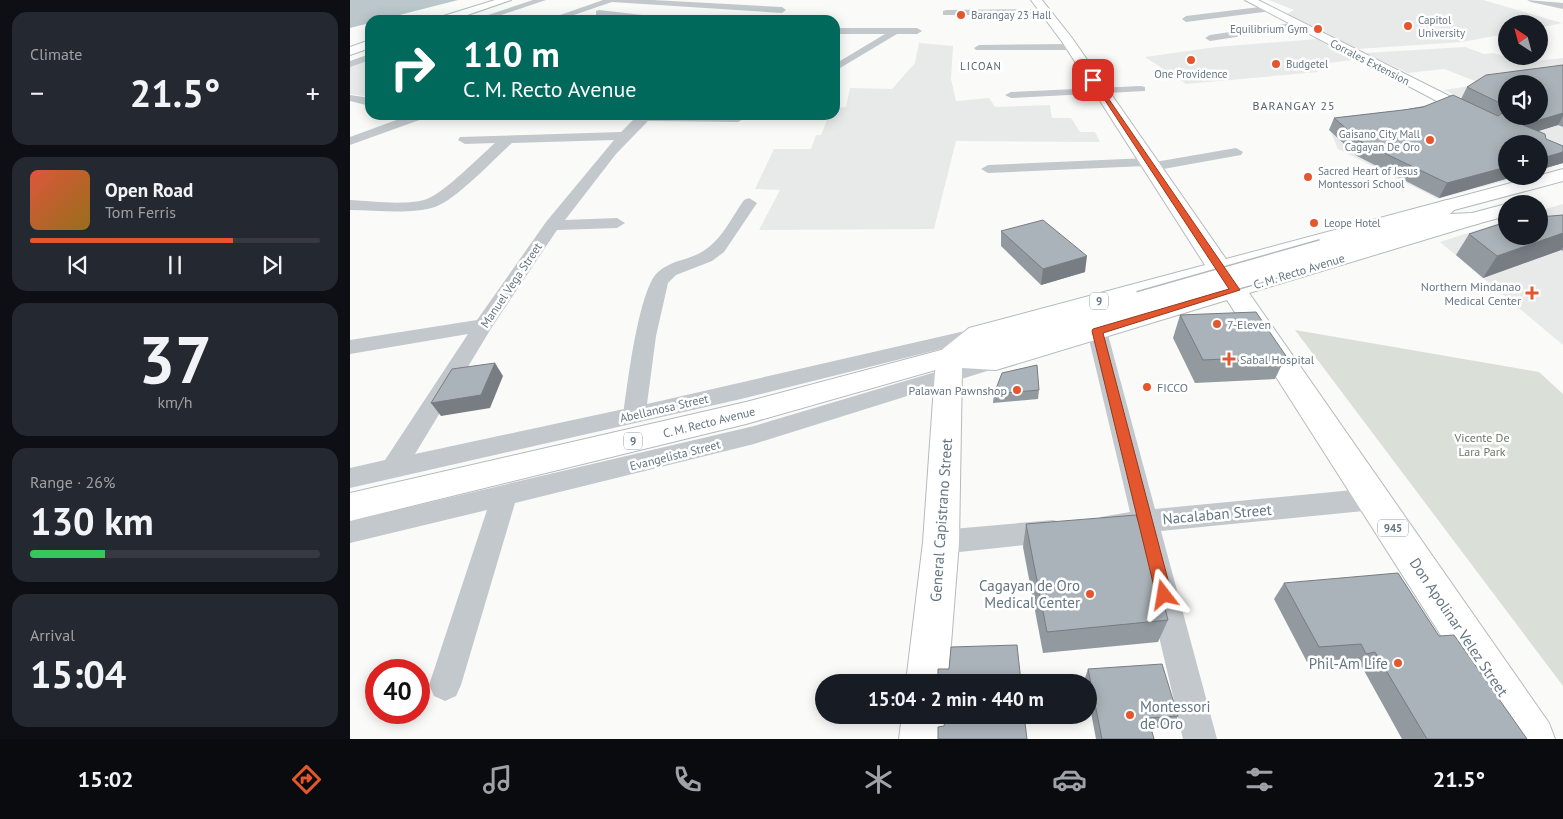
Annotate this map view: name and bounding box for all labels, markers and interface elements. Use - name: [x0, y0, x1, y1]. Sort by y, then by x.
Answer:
- place label: Barangay 23 Hall: [971, 8, 1052, 22]
- marker: Barangay 23 Hall: [955, 9, 967, 21]
- place label: Capitol University: [1418, 13, 1466, 40]
- north arrow: [1498, 15, 1548, 65]
- map controls: [1498, 15, 1548, 245]
- marker: Capitol University: [1402, 20, 1414, 32]
- place label: Equilibrium Gym: [1230, 22, 1308, 36]
- marker: Equilibrium Gym: [1312, 23, 1324, 35]
- text: 110 m: [463, 31, 560, 77]
- icon: right: [380, 35, 445, 100]
- street label: Corrales Extension: [1328, 36, 1412, 88]
- text: Climate: [30, 44, 82, 64]
- marker: One Providence: [1185, 54, 1197, 66]
- place label: Budgetel: [1286, 57, 1329, 71]
- marker: Budgetel: [1270, 58, 1282, 70]
- district label: LICOAN: [960, 59, 1002, 73]
- pin: [1072, 59, 1114, 101]
- icon: arrive: [1079, 66, 1107, 94]
- place label: One Providence: [1154, 67, 1228, 81]
- text: 21.5°: [130, 68, 220, 117]
- text: −: [30, 74, 44, 111]
- text: +: [306, 74, 320, 111]
- text: C. M. Recto Avenue: [463, 75, 636, 103]
- button: sound: [1498, 75, 1548, 125]
- district label: BARANGAY 25: [1252, 98, 1336, 113]
- place label: Gaisano City Mall Cagayan De Oro: [1339, 127, 1421, 154]
- marker: Gaisano City Mall Cagayan De Oro: [1424, 134, 1436, 146]
- button: +: [1498, 135, 1548, 185]
- place label: Sacred Heart of Jesus Montessori School: [1318, 164, 1418, 191]
- marker: Sacred Heart of Jesus Montessori School: [1302, 171, 1314, 183]
- text: Open Road: [105, 178, 193, 202]
- button: −: [1498, 195, 1548, 245]
- text: Tom Ferris: [105, 202, 176, 222]
- place label: Leope Hotel: [1324, 216, 1381, 230]
- marker: Leope Hotel: [1308, 217, 1320, 229]
- street label: Manuel Vega Street: [477, 240, 545, 330]
- street label: C. M. Recto Avenue: [1252, 250, 1346, 292]
- icon: previous: [64, 251, 92, 279]
- icon: pause: [161, 251, 189, 279]
- icon: next: [258, 251, 286, 279]
- place label: Northern Mindanao Medical Center: [1421, 279, 1521, 308]
- marker: Northern Mindanao Medical Center: [1525, 286, 1539, 300]
- road number: 9: [1090, 292, 1108, 310]
- text: 37: [138, 317, 212, 401]
- place label: 7-Eleven: [1227, 317, 1271, 332]
- marker: 7-Eleven: [1211, 318, 1223, 330]
- marker: Sabal Hospital: [1222, 352, 1236, 366]
- place label: Sabal Hospital: [1240, 352, 1315, 367]
- place label: FICCO: [1157, 380, 1188, 395]
- marker: FICCO: [1141, 381, 1153, 393]
- place label: Palawan Pawnshop: [909, 383, 1007, 398]
- marker: Palawan Pawnshop: [1011, 384, 1023, 396]
- street label: Abellanosa Street: [618, 391, 710, 425]
- text: km/h: [157, 392, 193, 412]
- street label: C. M. Recto Avenue: [661, 403, 757, 441]
- park label: Vicente De Lara Park: [1453, 430, 1510, 459]
- road number: 9: [624, 432, 642, 450]
- street label: Evangelista Street: [628, 436, 722, 474]
- street label: General Capistrano Street: [926, 438, 956, 602]
- text: Range · 26%: [30, 472, 115, 492]
- text: 130 km: [30, 496, 154, 545]
- street label: Nacalaban Street: [1162, 500, 1272, 528]
- road number: 945: [1378, 520, 1408, 536]
- street label: Don Apolinar Velez Street: [1406, 554, 1512, 700]
- position arrow: [1137, 568, 1189, 620]
- place label: Cagayan de Oro Medical Center: [979, 576, 1080, 612]
- marker: Cagayan de Oro Medical Center: [1084, 588, 1096, 600]
- text: Arrival: [30, 625, 75, 645]
- text: 15:04: [30, 649, 126, 698]
- place label: Phil-Am Life: [1309, 654, 1388, 673]
- marker: Phil-Am Life: [1392, 657, 1404, 669]
- speed limit sign: 40: [365, 659, 430, 724]
- text: 15:04 · 2 min · 440 m: [868, 687, 1044, 711]
- place label: Montessori de Oro: [1140, 697, 1210, 733]
- marker: Montessori de Oro: [1124, 709, 1136, 721]
- icon: directions: [289, 762, 324, 797]
- icon: music: [480, 762, 515, 797]
- icon: phone: [670, 762, 705, 797]
- icon: climate: [861, 762, 896, 797]
- icon: car: [1052, 762, 1087, 797]
- icon: filters: [1242, 762, 1277, 797]
- text: 15:02: [78, 765, 134, 793]
- text: 21.5°: [1433, 765, 1485, 793]

